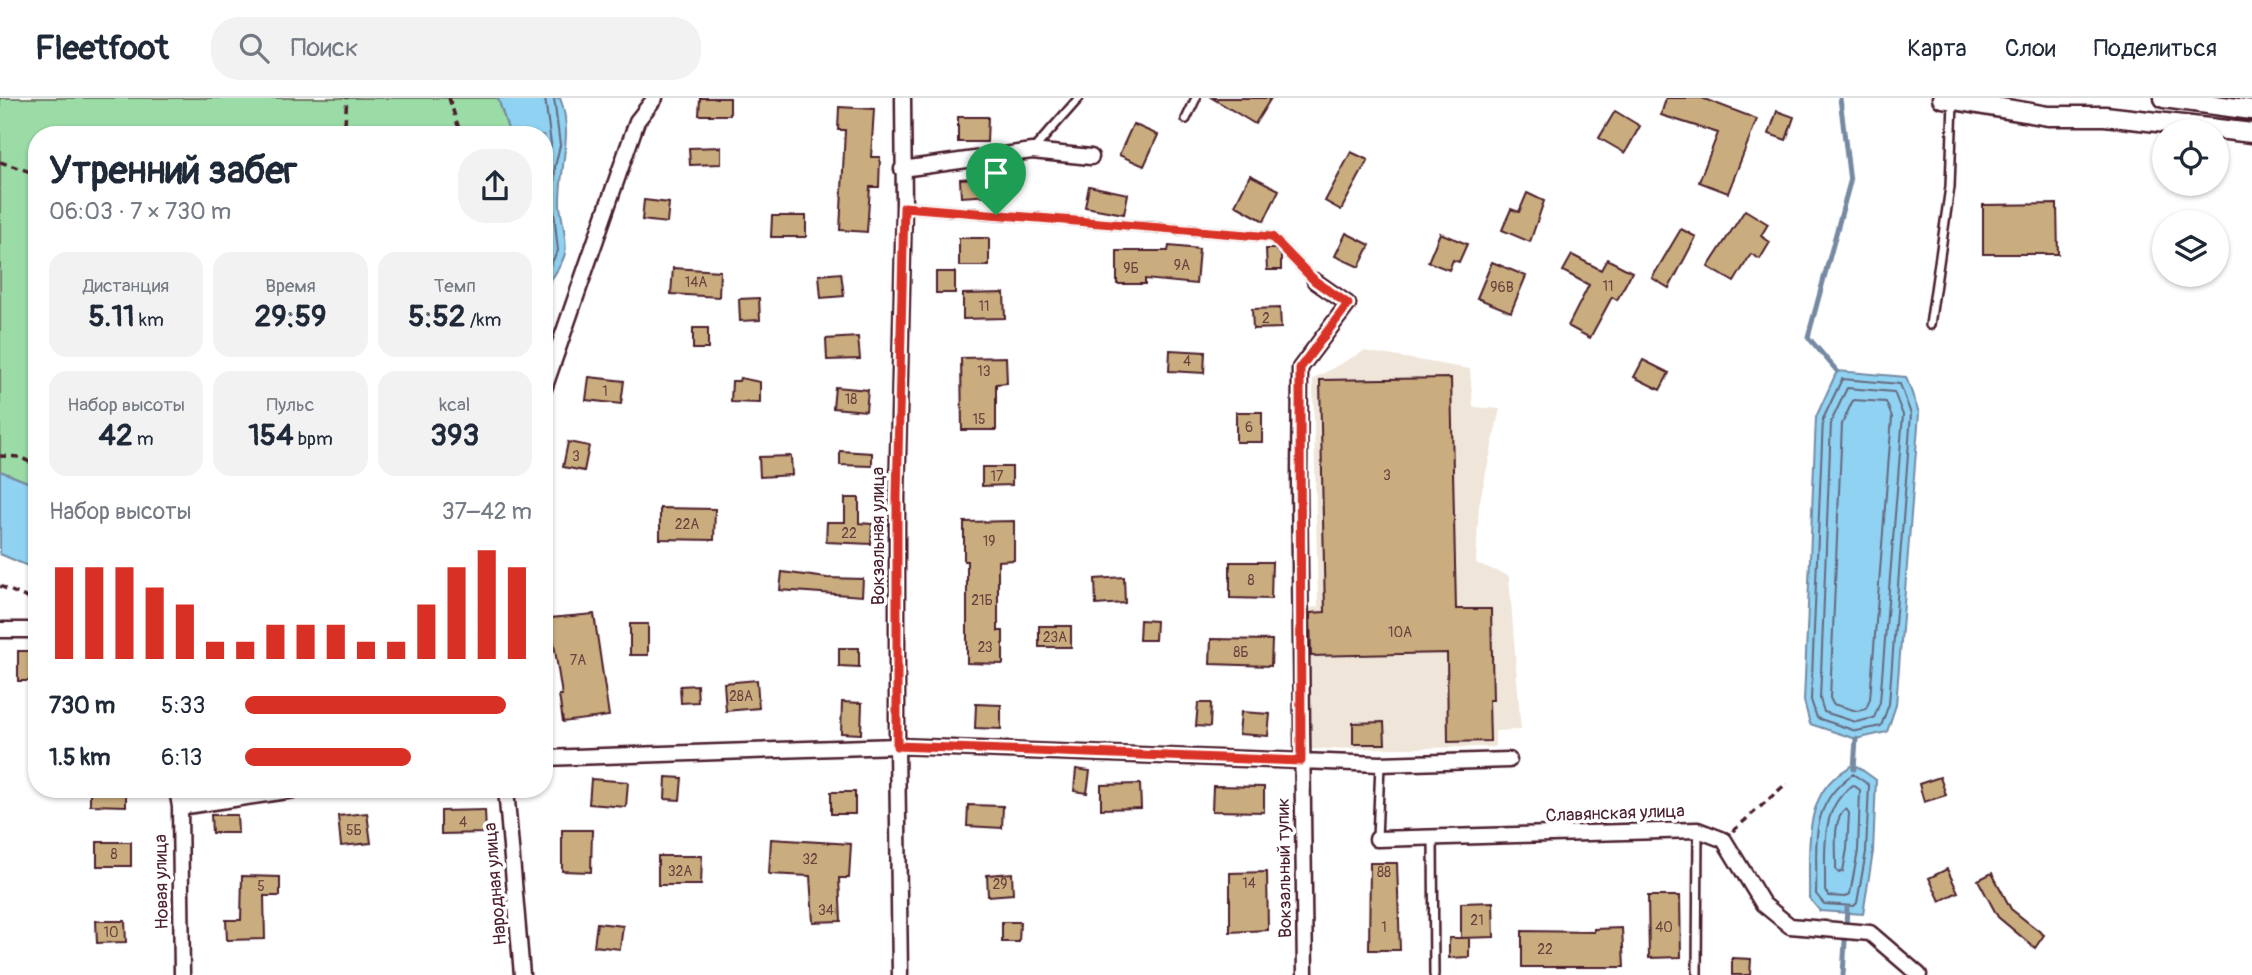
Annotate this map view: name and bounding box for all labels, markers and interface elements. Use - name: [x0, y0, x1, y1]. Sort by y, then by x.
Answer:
- search box: [211, 17, 701, 80]
- text: Fleetfoot: [35, 28, 169, 69]
- icon: search: [235, 29, 273, 67]
- text: Поиск: [291, 32, 358, 64]
- text: Карта: [1907, 34, 1967, 63]
- text: Слои: [2005, 34, 2056, 63]
- text: Поделиться: [2094, 34, 2217, 63]
- map controls: [2152, 119, 2229, 287]
- button: locate: [2152, 119, 2229, 196]
- pin: [966, 143, 1026, 215]
- text: Утренний забег: [49, 147, 297, 195]
- button: share: [458, 149, 532, 223]
- icon: arrive: [977, 154, 1015, 192]
- text: 06:03 · 7 × 730 m: [49, 197, 231, 226]
- button: layers: [2152, 210, 2229, 287]
- house number: 9А: [1174, 257, 1190, 274]
- house number: 9Б: [1123, 260, 1139, 277]
- text: Дистанция: [83, 274, 169, 298]
- text: Время: [265, 274, 316, 298]
- text: Темп: [434, 274, 476, 298]
- house number: 14А: [685, 274, 707, 291]
- house number: 11: [1603, 278, 1613, 295]
- house number: 96В: [1490, 279, 1514, 296]
- text: 5.11: [89, 298, 135, 335]
- text: 29:59: [255, 298, 326, 335]
- text: 5:52: [408, 298, 466, 335]
- house number: 11: [979, 298, 989, 315]
- text: km: [135, 308, 164, 332]
- text: /km: [466, 308, 501, 332]
- house number: 2: [1262, 310, 1270, 327]
- house number: 4: [1183, 353, 1191, 370]
- house number: 13: [977, 363, 991, 380]
- house number: 1: [602, 383, 608, 400]
- house number: 18: [845, 391, 857, 408]
- text: Набор высоты: [67, 393, 185, 417]
- text: Пульс: [267, 393, 314, 417]
- text: kcal: [439, 393, 470, 417]
- house number: 15: [972, 411, 986, 428]
- text: 42: [99, 417, 133, 454]
- text: 154: [248, 417, 294, 454]
- text: 393: [430, 417, 479, 454]
- house number: 6: [1245, 419, 1253, 436]
- text: m: [133, 427, 154, 451]
- text: bpm: [294, 427, 333, 451]
- house number: 3: [572, 448, 580, 465]
- street label: Вокзальная улица: [867, 467, 890, 605]
- house number: 3: [1383, 467, 1391, 484]
- house number: 17: [991, 468, 1004, 485]
- text: Набор высоты: [49, 497, 191, 526]
- text: 37–42 m: [442, 497, 532, 526]
- house number: 22А: [675, 516, 699, 533]
- house number: 22: [841, 525, 857, 542]
- house number: 19: [983, 533, 995, 550]
- house number: 8: [1247, 572, 1255, 589]
- house number: 21Б: [971, 592, 993, 609]
- house number: 10А: [1388, 624, 1412, 641]
- house number: 23А: [1043, 629, 1067, 646]
- house number: 23: [977, 639, 993, 656]
- house number: 8Б: [1233, 644, 1249, 661]
- house number: 7А: [570, 652, 586, 669]
- house number: 28А: [729, 688, 753, 705]
- text: 730 m: [49, 691, 115, 720]
- text: 5:33: [161, 691, 205, 720]
- text: 1.5 km: [49, 743, 111, 772]
- text: 6:13: [161, 743, 202, 772]
- street label: Вокзальный тупик: [1272, 798, 1297, 938]
- street label: Славянская улица: [1545, 800, 1685, 827]
- house number: 4: [459, 814, 467, 831]
- house number: 5Б: [346, 822, 362, 839]
- street label: Народная улица: [479, 822, 512, 946]
- street label: Новая улица: [149, 834, 174, 930]
- house number: 8: [110, 846, 118, 863]
- house number: 32: [802, 851, 818, 868]
- house number: 32А: [668, 863, 692, 880]
- house number: 88: [1377, 864, 1391, 881]
- house number: 14: [1242, 875, 1256, 892]
- house number: 29: [992, 876, 1008, 893]
- house number: 5: [257, 878, 265, 895]
- house number: 34: [818, 902, 834, 919]
- house number: 21: [1470, 912, 1484, 929]
- house number: 1: [1381, 919, 1387, 936]
- house number: 40: [1655, 919, 1673, 936]
- house number: 10: [103, 924, 119, 941]
- house number: 22: [1537, 941, 1553, 958]

